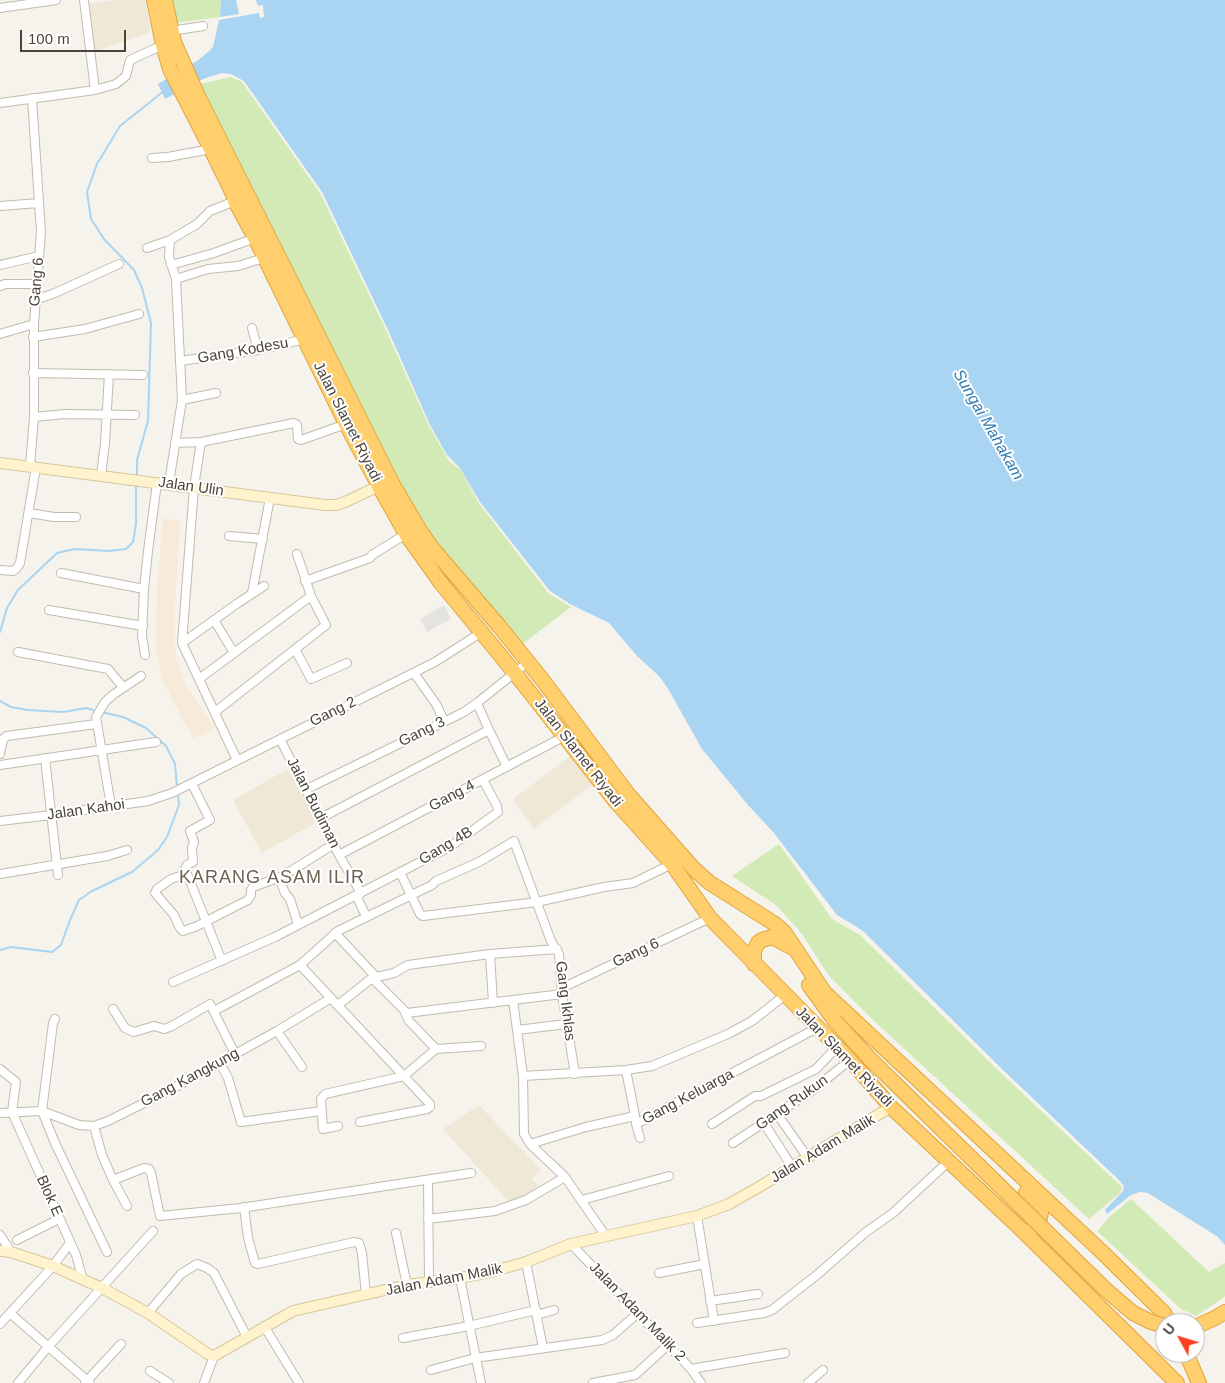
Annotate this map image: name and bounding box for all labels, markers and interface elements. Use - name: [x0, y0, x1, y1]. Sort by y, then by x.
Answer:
- scale bar: [22, 20, 129, 52]
- text: 100 m: [28, 30, 70, 47]
- street label: Gang 6: [26, 257, 48, 307]
- street label: Gang Kodesu: [196, 334, 290, 368]
- street label: Jalan Slamet Riyadi: [309, 359, 385, 485]
- water label: Sungai Mahakam: [949, 366, 1027, 484]
- street label: Jalan Ulin: [157, 474, 225, 500]
- street label: Gang 2: [307, 693, 359, 731]
- street label: Jalan Slamet Riyadi: [530, 695, 626, 811]
- street label: Gang 3: [396, 713, 448, 751]
- street label: Jalan Budiman: [282, 755, 344, 851]
- street label: Gang 4: [426, 777, 478, 815]
- street label: Jalan Kahoi: [46, 796, 126, 824]
- street label: Gang 4B: [416, 823, 476, 869]
- district label: KARANG ASAM ILIR: [177, 867, 367, 889]
- street label: Gang 6: [610, 934, 662, 972]
- street label: Gang Ikhlas: [551, 960, 579, 1042]
- street label: Jalan Slamet Riyadi: [791, 1003, 897, 1111]
- street label: Gang Kangkung: [138, 1045, 242, 1111]
- street label: Gang Keluarga: [639, 1065, 737, 1129]
- street label: Gang Rukun: [752, 1071, 832, 1135]
- street label: Jalan Adam Malik: [768, 1111, 878, 1187]
- street label: Blok E: [32, 1173, 66, 1219]
- street label: Jalan Adam Malik 2: [585, 1259, 689, 1365]
- street label: Jalan Adam Malik: [384, 1260, 504, 1300]
- north arrow: [1155, 1313, 1205, 1363]
- text: U: [1160, 1320, 1179, 1338]

